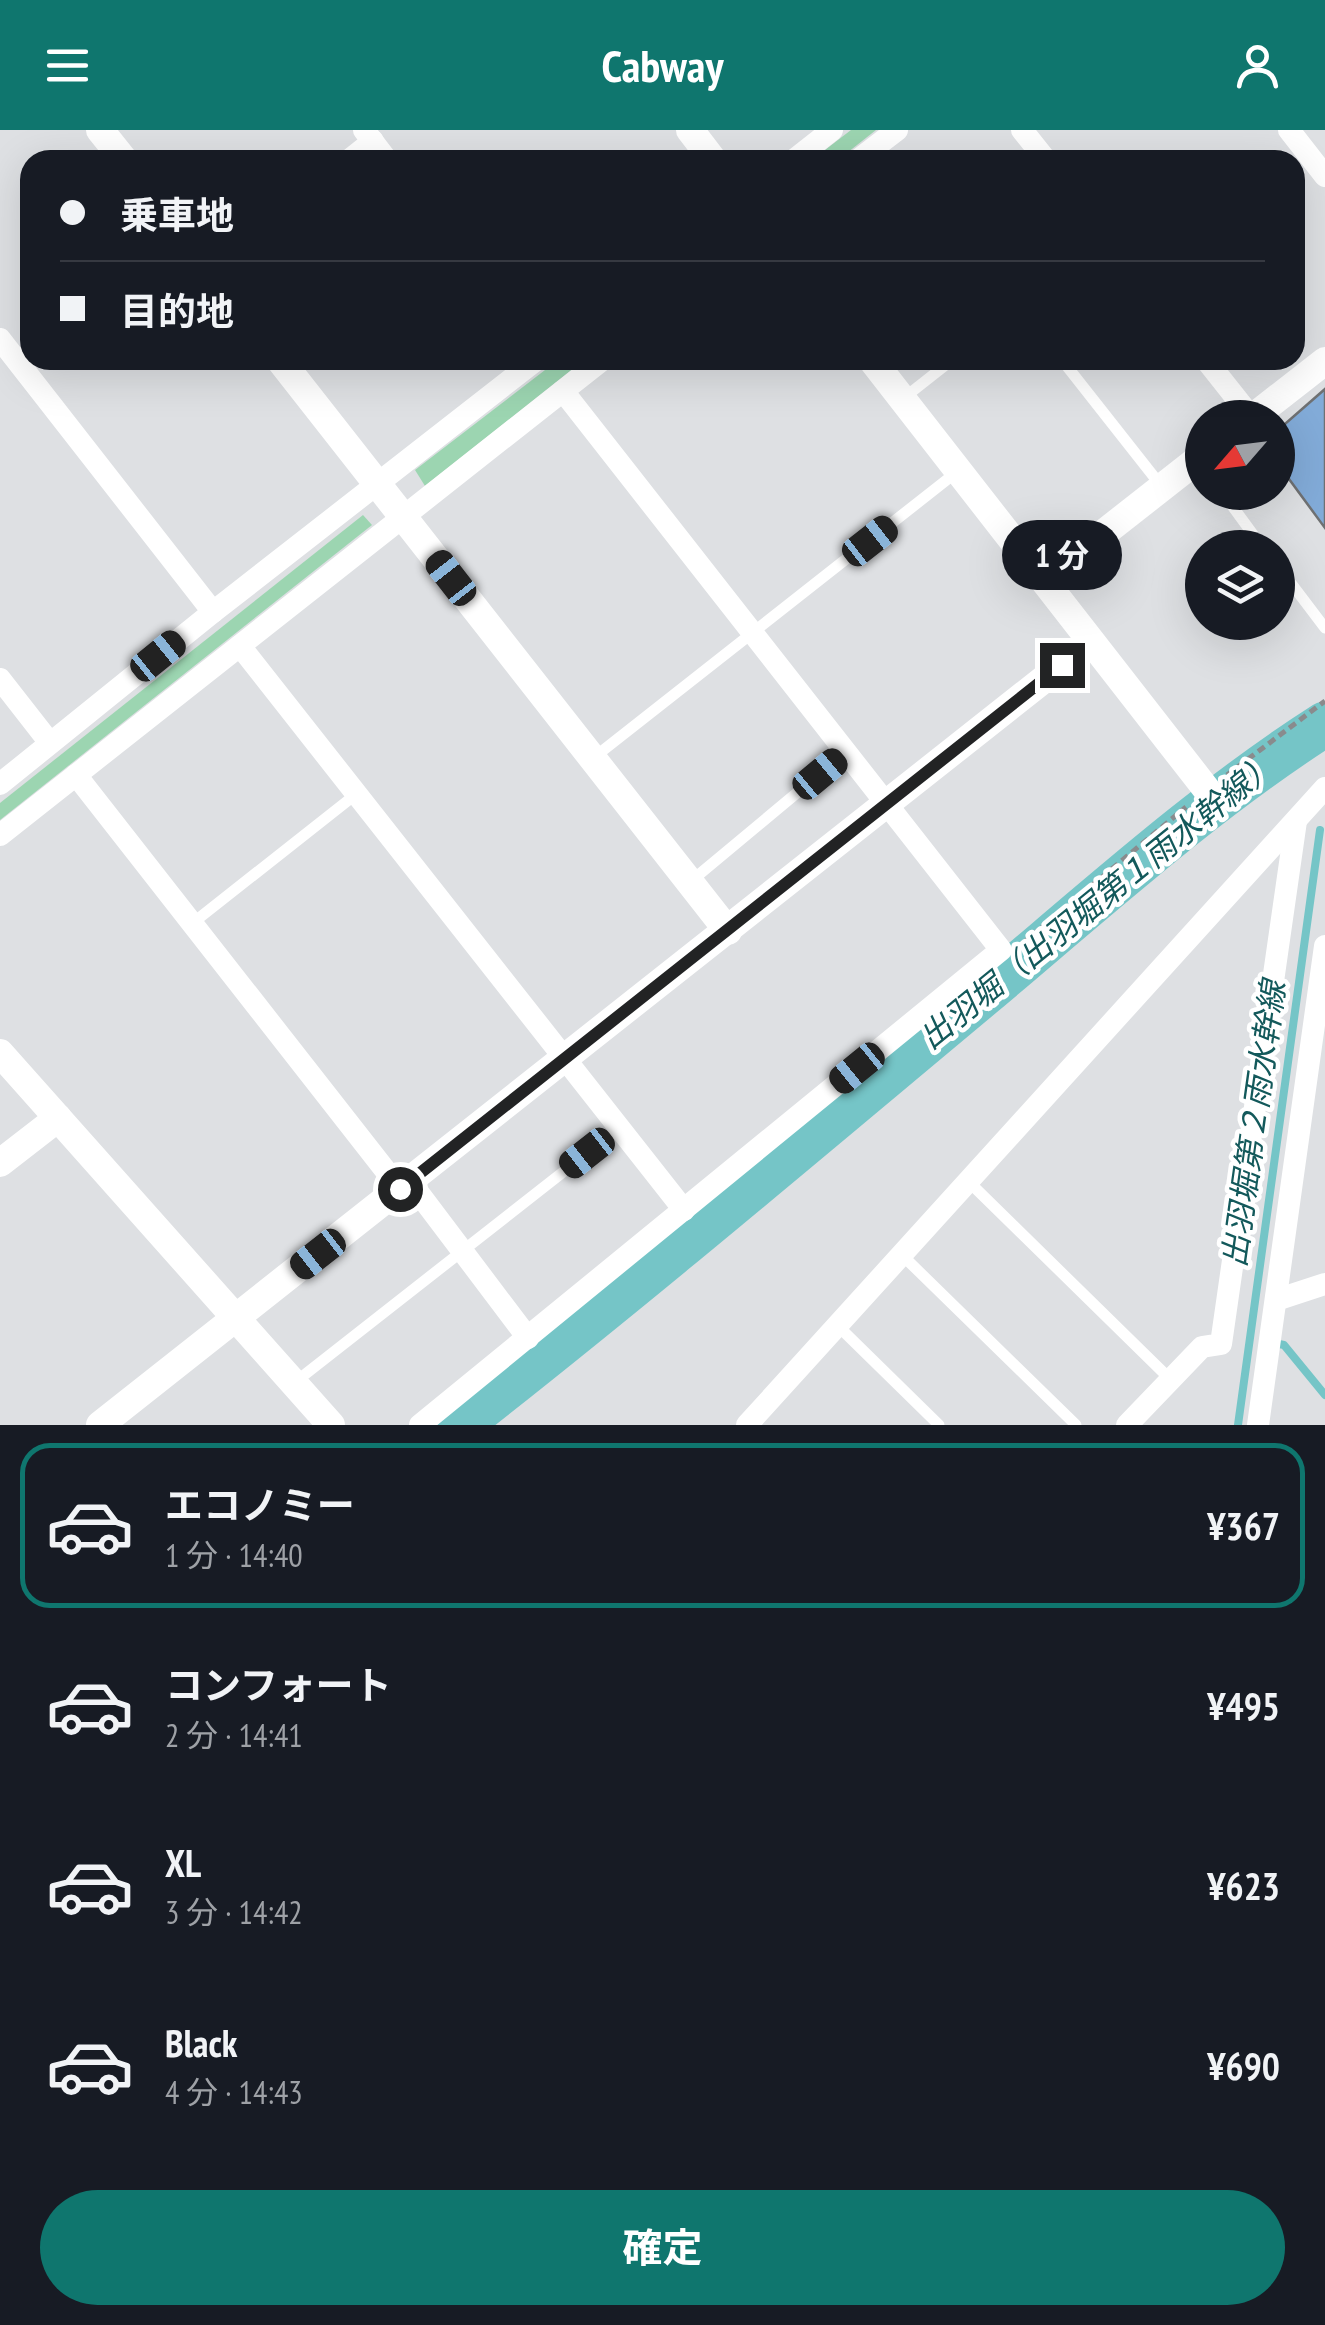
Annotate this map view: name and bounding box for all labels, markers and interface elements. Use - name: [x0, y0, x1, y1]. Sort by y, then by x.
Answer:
- text: Cabway: [602, 36, 723, 94]
- icon: menu: [40, 38, 95, 93]
- icon: person: [1230, 38, 1285, 93]
- text: 乗車地: [120, 190, 234, 239]
- text: 目的地: [120, 286, 234, 335]
- north arrow: [1185, 400, 1295, 510]
- map controls: [1185, 400, 1295, 640]
- car: [837, 511, 903, 571]
- callout: 1 分: [1002, 520, 1122, 590]
- button: layers: [1185, 530, 1295, 640]
- text: 1 分: [1035, 534, 1089, 576]
- car: [421, 545, 481, 611]
- car: [125, 625, 191, 687]
- route end: [1040, 643, 1085, 688]
- car: [787, 743, 853, 805]
- water label: 出羽堀（出羽堀第１雨水幹線）: [910, 743, 1285, 1058]
- water label: 出羽堀第２雨水幹線: [1212, 974, 1294, 1269]
- car: [824, 1037, 890, 1099]
- car: [554, 1123, 620, 1183]
- route start: [378, 1167, 423, 1212]
- car: [285, 1224, 351, 1284]
- text: エコノミー: [165, 1480, 355, 1529]
- icon: car: [45, 1481, 135, 1571]
- text: ¥367: [1207, 1501, 1280, 1550]
- text: 1 分 · 14:40: [165, 1534, 303, 1576]
- text: コンフォート: [165, 1660, 392, 1709]
- icon: car: [45, 1661, 135, 1751]
- text: ¥495: [1207, 1681, 1280, 1730]
- text: 2 分 · 14:41: [165, 1714, 303, 1756]
- text: XL: [165, 1838, 201, 1887]
- icon: car: [45, 1841, 135, 1931]
- text: ¥623: [1207, 1861, 1280, 1910]
- text: 3 分 · 14:42: [165, 1891, 303, 1933]
- text: Black: [165, 2018, 238, 2067]
- icon: car: [45, 2021, 135, 2111]
- text: ¥690: [1207, 2041, 1280, 2090]
- text: 4 分 · 14:43: [165, 2071, 303, 2113]
- button: 確定: [40, 2190, 1285, 2305]

